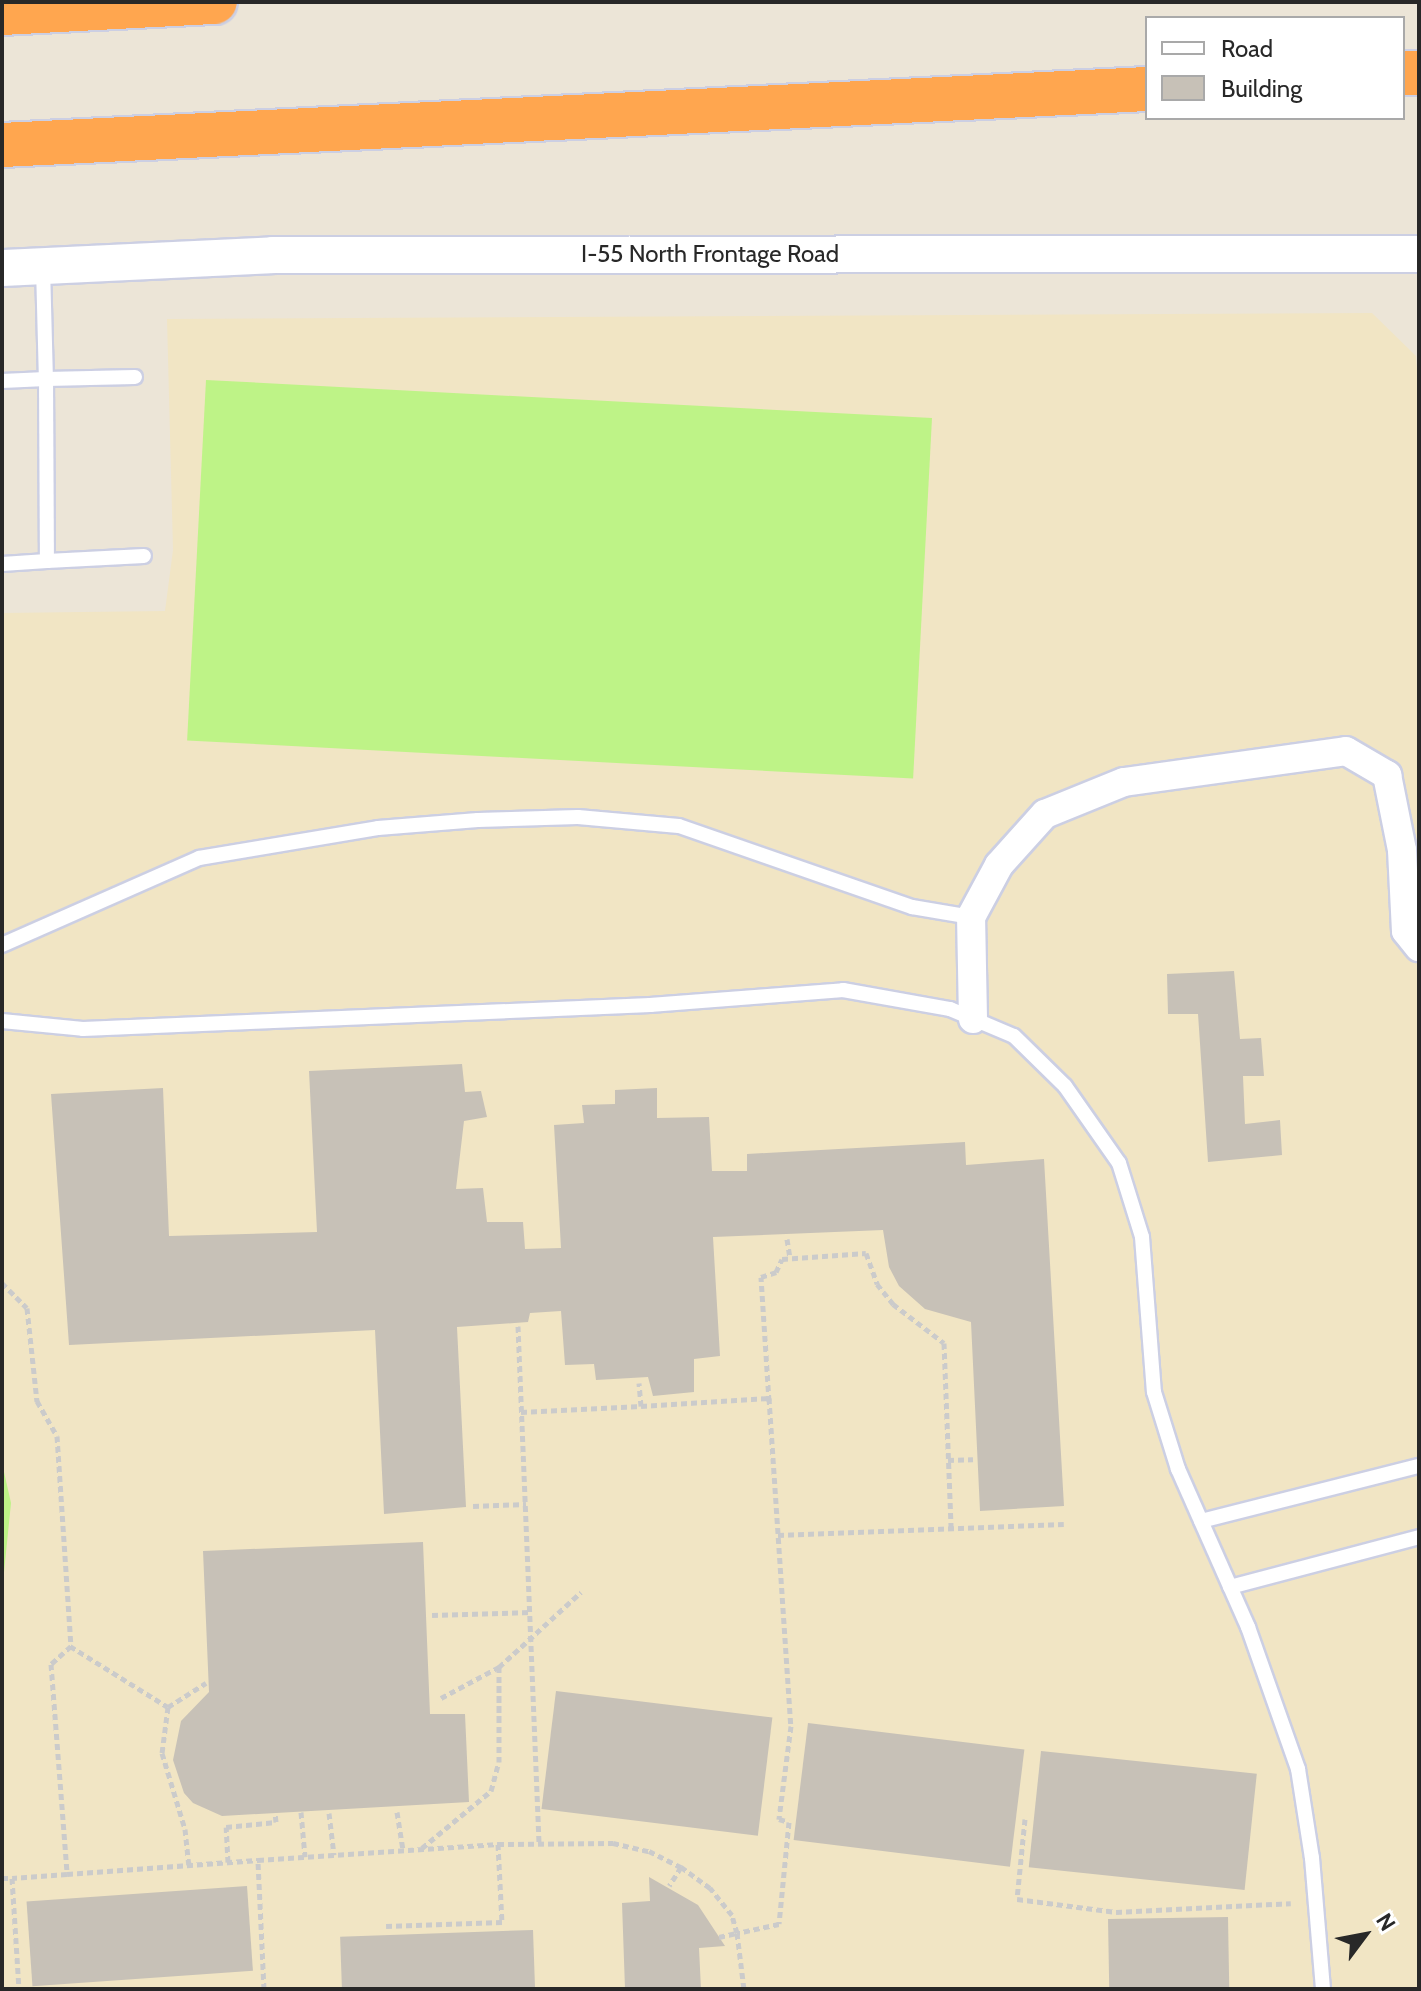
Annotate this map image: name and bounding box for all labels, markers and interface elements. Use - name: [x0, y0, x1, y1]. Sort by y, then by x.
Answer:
- legend: [1145, 16, 1405, 120]
- text: Road: [1221, 34, 1273, 63]
- text: Building: [1221, 74, 1302, 103]
- street label: I-55 North Frontage Road: [581, 240, 839, 268]
- north arrow: [1325, 1895, 1405, 1975]
- text: N: [1370, 1908, 1401, 1936]

